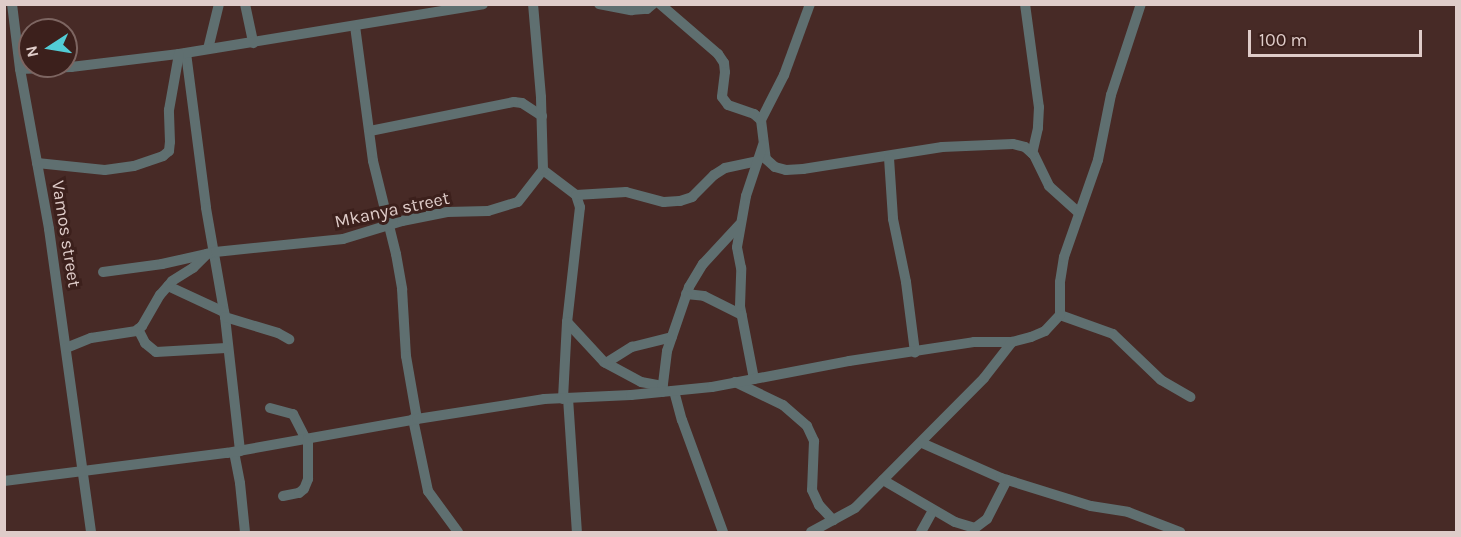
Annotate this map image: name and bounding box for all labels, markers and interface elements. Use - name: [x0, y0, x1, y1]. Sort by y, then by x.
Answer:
- north arrow: [18, 18, 78, 78]
- scale bar: [1251, 18, 1425, 56]
- text: 100 m: [1259, 29, 1307, 51]
- text: N: [21, 44, 42, 59]
- street label: Vamos street: [47, 179, 85, 289]
- street label: Mkanya street: [333, 187, 451, 233]

